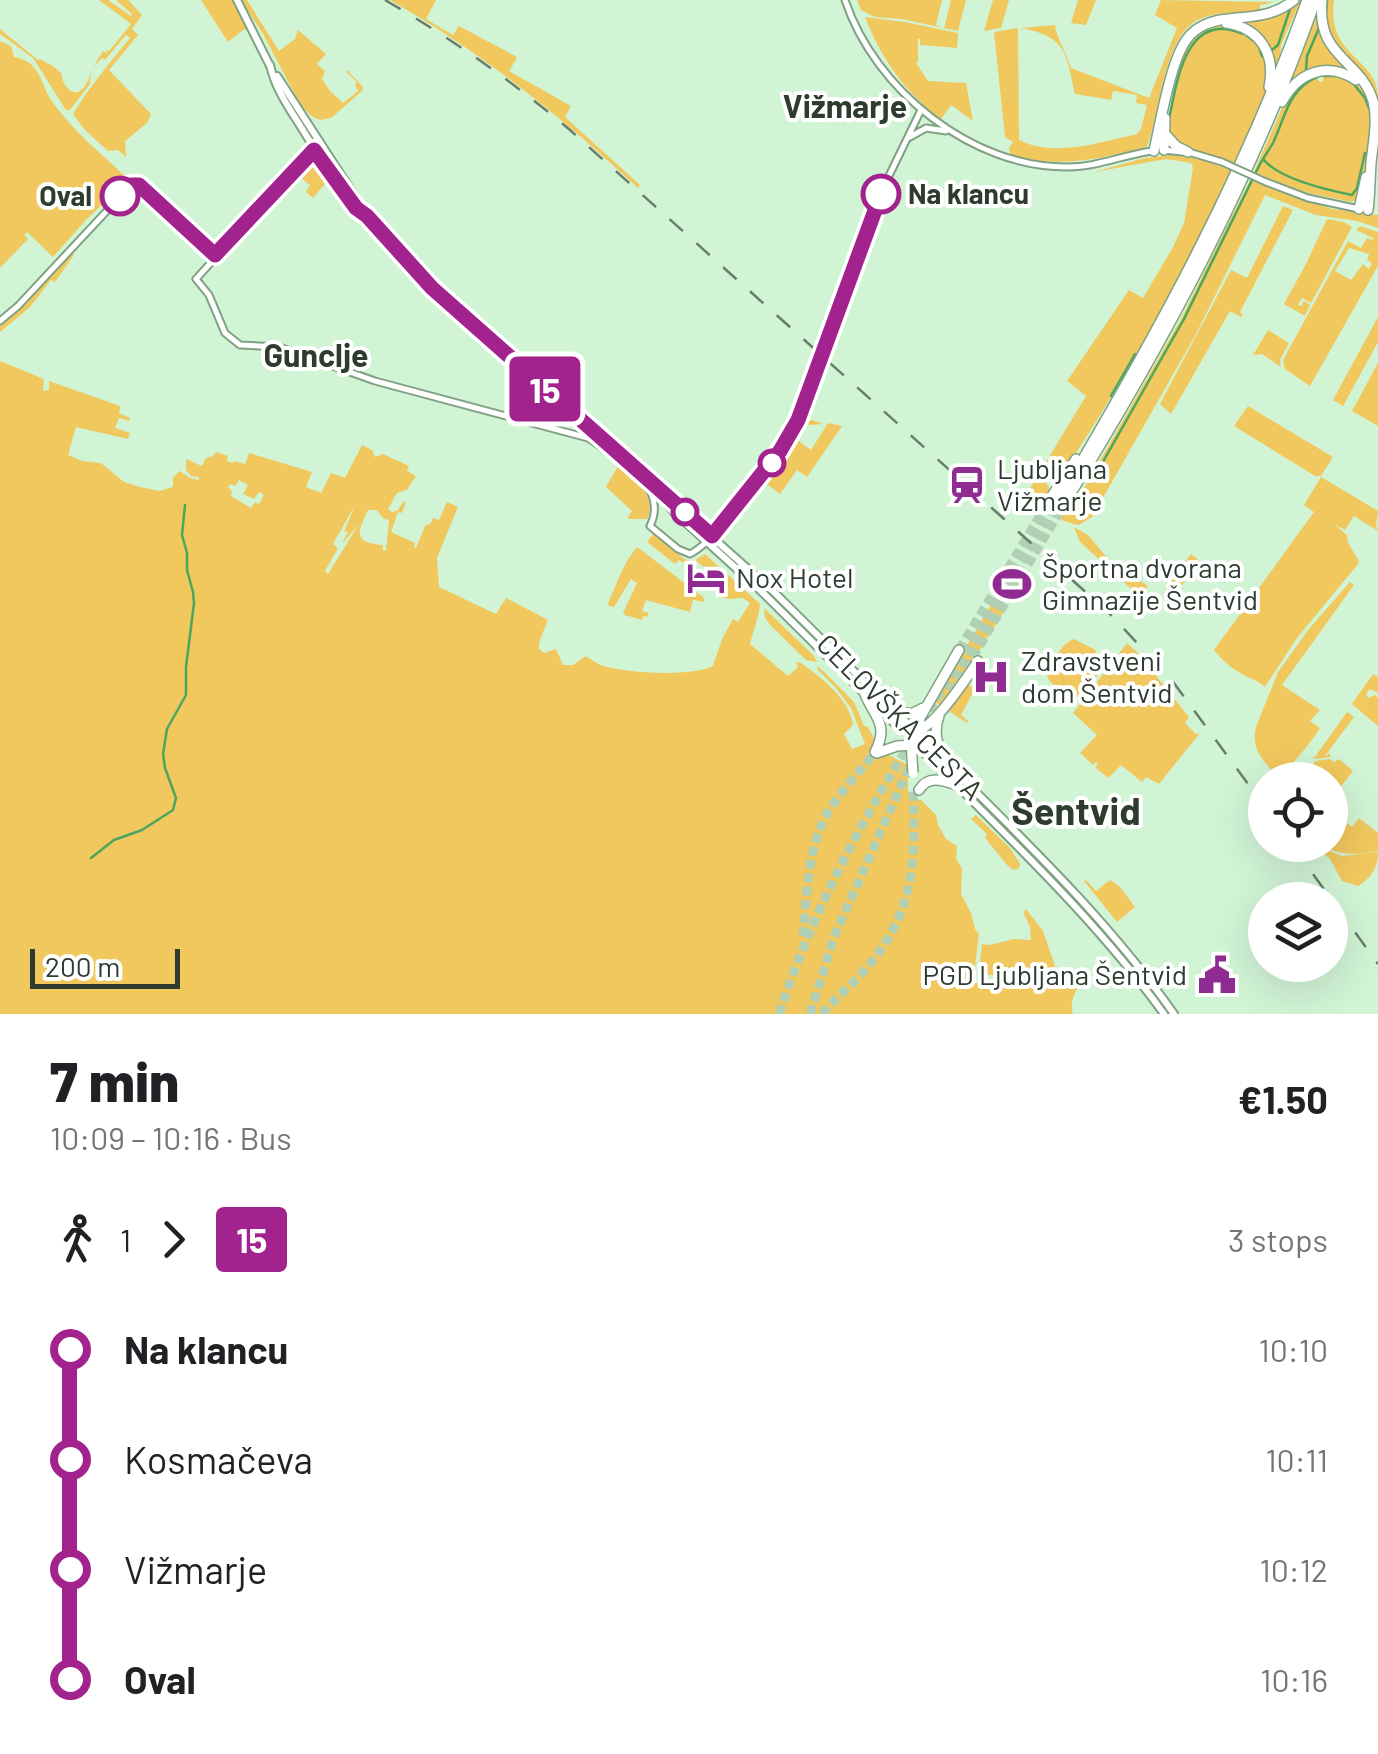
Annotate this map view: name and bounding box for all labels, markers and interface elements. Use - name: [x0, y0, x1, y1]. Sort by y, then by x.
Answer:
- district label: Vižmarje: [783, 86, 907, 124]
- marker: Na klancu: [862, 175, 900, 213]
- place label: Na klancu: [908, 176, 1029, 210]
- marker: Oval: [101, 177, 139, 215]
- place label: Oval: [39, 178, 92, 212]
- district label: Gunclje: [263, 335, 369, 373]
- line badge: 15: [500, 356, 590, 422]
- text: 15: [529, 368, 561, 410]
- unlabelled marker: [759, 450, 785, 476]
- place label: Ljubljana Vižmarje: [997, 451, 1107, 517]
- station icon: Ljubljana Vižmarje: [946, 464, 988, 506]
- unlabelled marker: [672, 499, 698, 525]
- place label: Športna dvorana Gimnazije Šentvid: [1042, 550, 1258, 616]
- hotel icon: Nox Hotel: [685, 557, 727, 599]
- place label: Nox Hotel: [736, 560, 853, 594]
- sports icon: Športna dvorana Gimnazije Šentvid: [991, 563, 1033, 605]
- street label: CELOVŠKA CESTA: [811, 626, 991, 806]
- place label: Zdravstveni dom Šentvid: [1021, 643, 1173, 709]
- hospital icon: Zdravstveni dom Šentvid: [970, 656, 1012, 698]
- map controls: [1248, 762, 1348, 982]
- button: locate: [1248, 762, 1348, 862]
- district label: Šentvid: [1011, 787, 1141, 833]
- button: layers: [1248, 882, 1348, 982]
- scale bar: [30, 944, 180, 988]
- text: 200 m: [45, 949, 120, 983]
- public building icon: PGD Ljubljana Šentvid: [1196, 954, 1238, 996]
- place label: PGD Ljubljana Šentvid: [922, 957, 1187, 991]
- text: 7 min: [50, 1047, 179, 1113]
- text: €1.50: [1238, 1076, 1328, 1122]
- text: 10:09 – 10:16 · Bus: [50, 1118, 292, 1156]
- icon: walk: [50, 1212, 105, 1267]
- icon: forward: [146, 1212, 201, 1267]
- text: 15: [236, 1218, 267, 1260]
- text: 1: [120, 1220, 131, 1258]
- text: 3 stops: [1228, 1220, 1328, 1258]
- text: Na klancu: [124, 1326, 288, 1372]
- text: 10:10: [1259, 1330, 1328, 1368]
- text: Kosmačeva: [124, 1436, 313, 1482]
- text: 10:11: [1265, 1440, 1328, 1478]
- text: Vižmarje: [124, 1546, 267, 1592]
- text: 10:12: [1260, 1550, 1328, 1588]
- text: Oval: [124, 1656, 196, 1702]
- text: 10:16: [1260, 1660, 1328, 1698]

